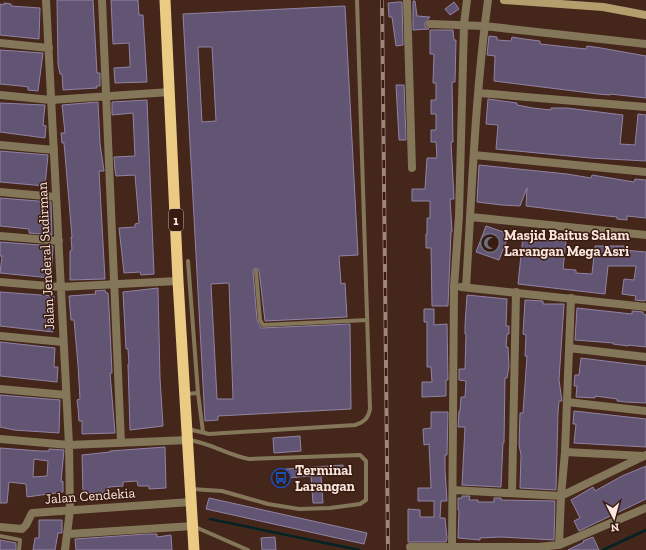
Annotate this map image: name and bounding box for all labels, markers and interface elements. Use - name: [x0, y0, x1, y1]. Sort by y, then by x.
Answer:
- street label: Jalan Jenderal Sudirman: [34, 182, 58, 330]
- road number: 1: [169, 209, 183, 231]
- place label: Masjid Baitus Salam Larangan Mega Asri: [504, 227, 630, 260]
- mosque icon: Masjid Baitus Salam Larangan Mega Asri: [479, 232, 501, 254]
- place label: Terminal Larangan: [295, 462, 355, 495]
- bus stop icon: Terminal Larangan: [270, 467, 292, 489]
- street label: Jalan Cendekia: [44, 484, 136, 508]
- north arrow: [594, 498, 634, 538]
- text: N: [610, 521, 620, 534]

